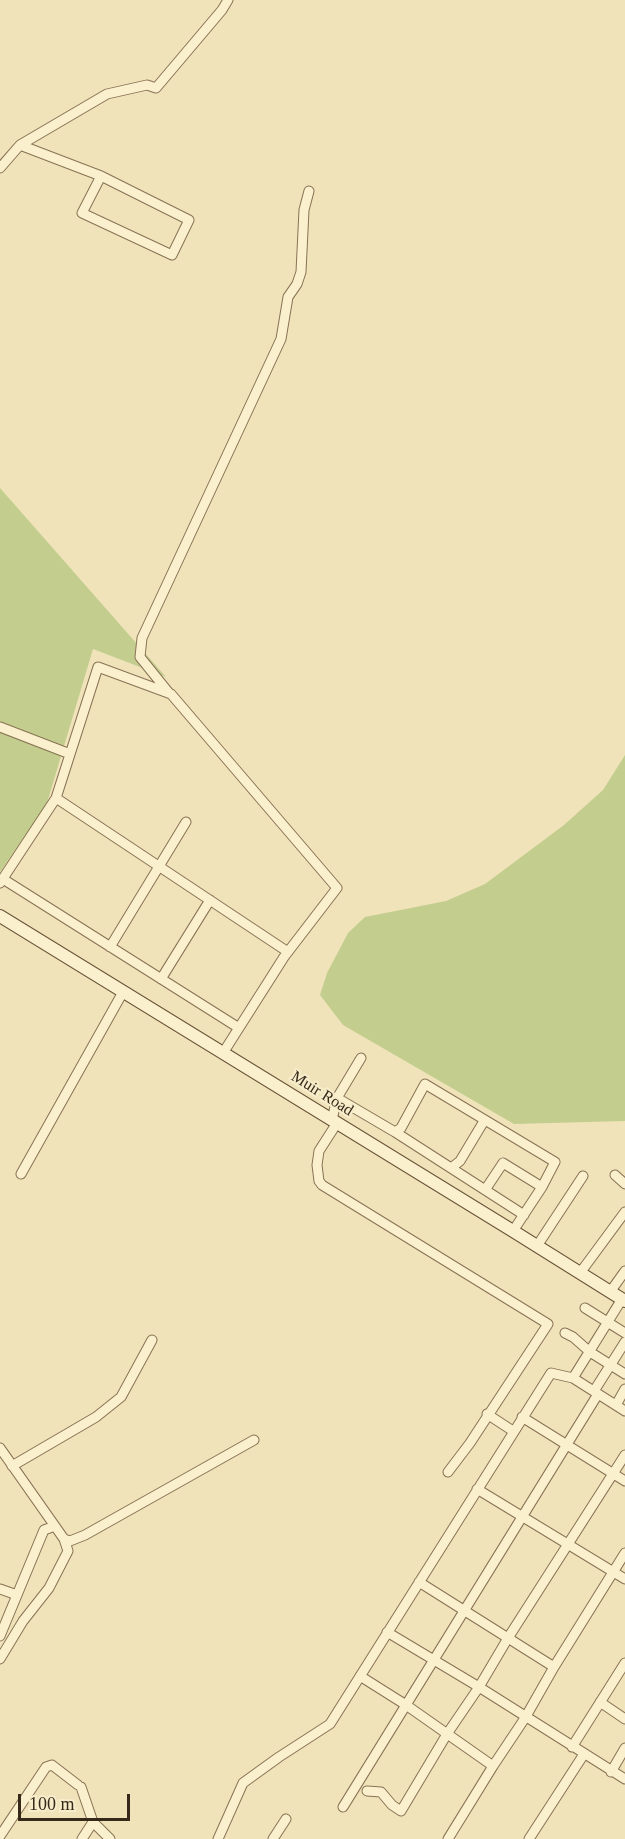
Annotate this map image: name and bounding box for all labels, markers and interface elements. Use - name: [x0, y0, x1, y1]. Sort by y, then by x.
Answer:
- street label: Muir Road: [284, 1065, 360, 1123]
- scale bar: [21, 1782, 134, 1820]
- text: 100 m: [29, 1794, 75, 1814]

